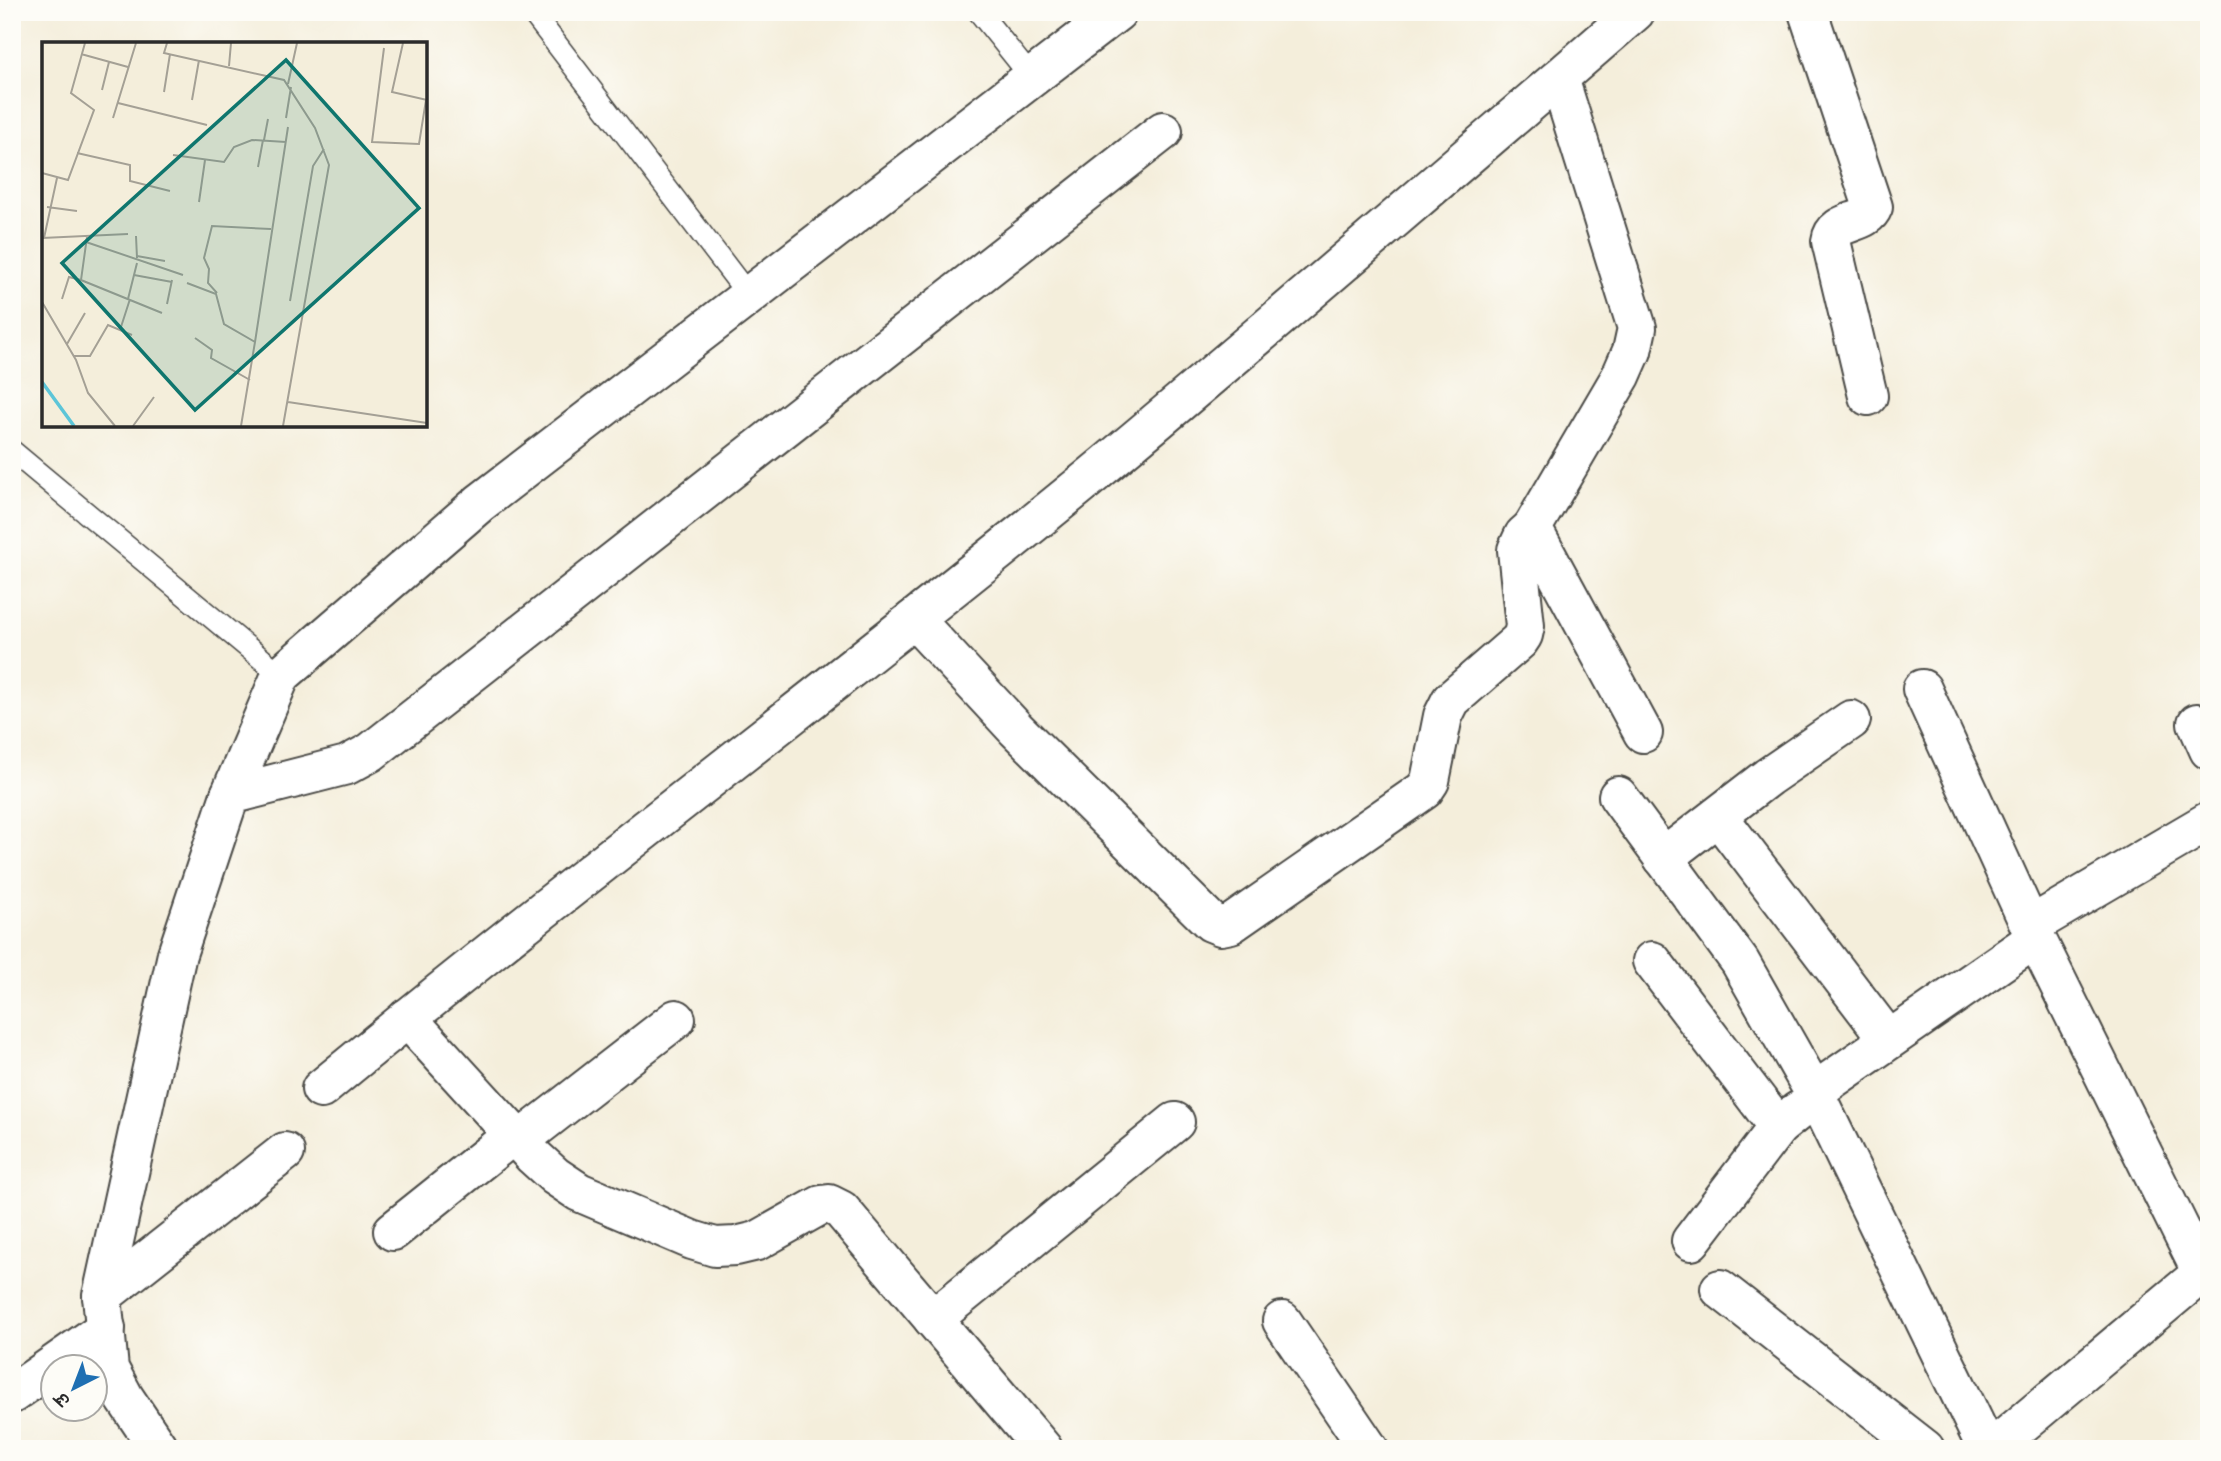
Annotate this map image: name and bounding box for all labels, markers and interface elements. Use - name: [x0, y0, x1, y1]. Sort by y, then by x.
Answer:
- inset map: [42, 42, 427, 427]
- north arrow: [38, 1352, 108, 1422]
- text: उ: [46, 1381, 78, 1414]

